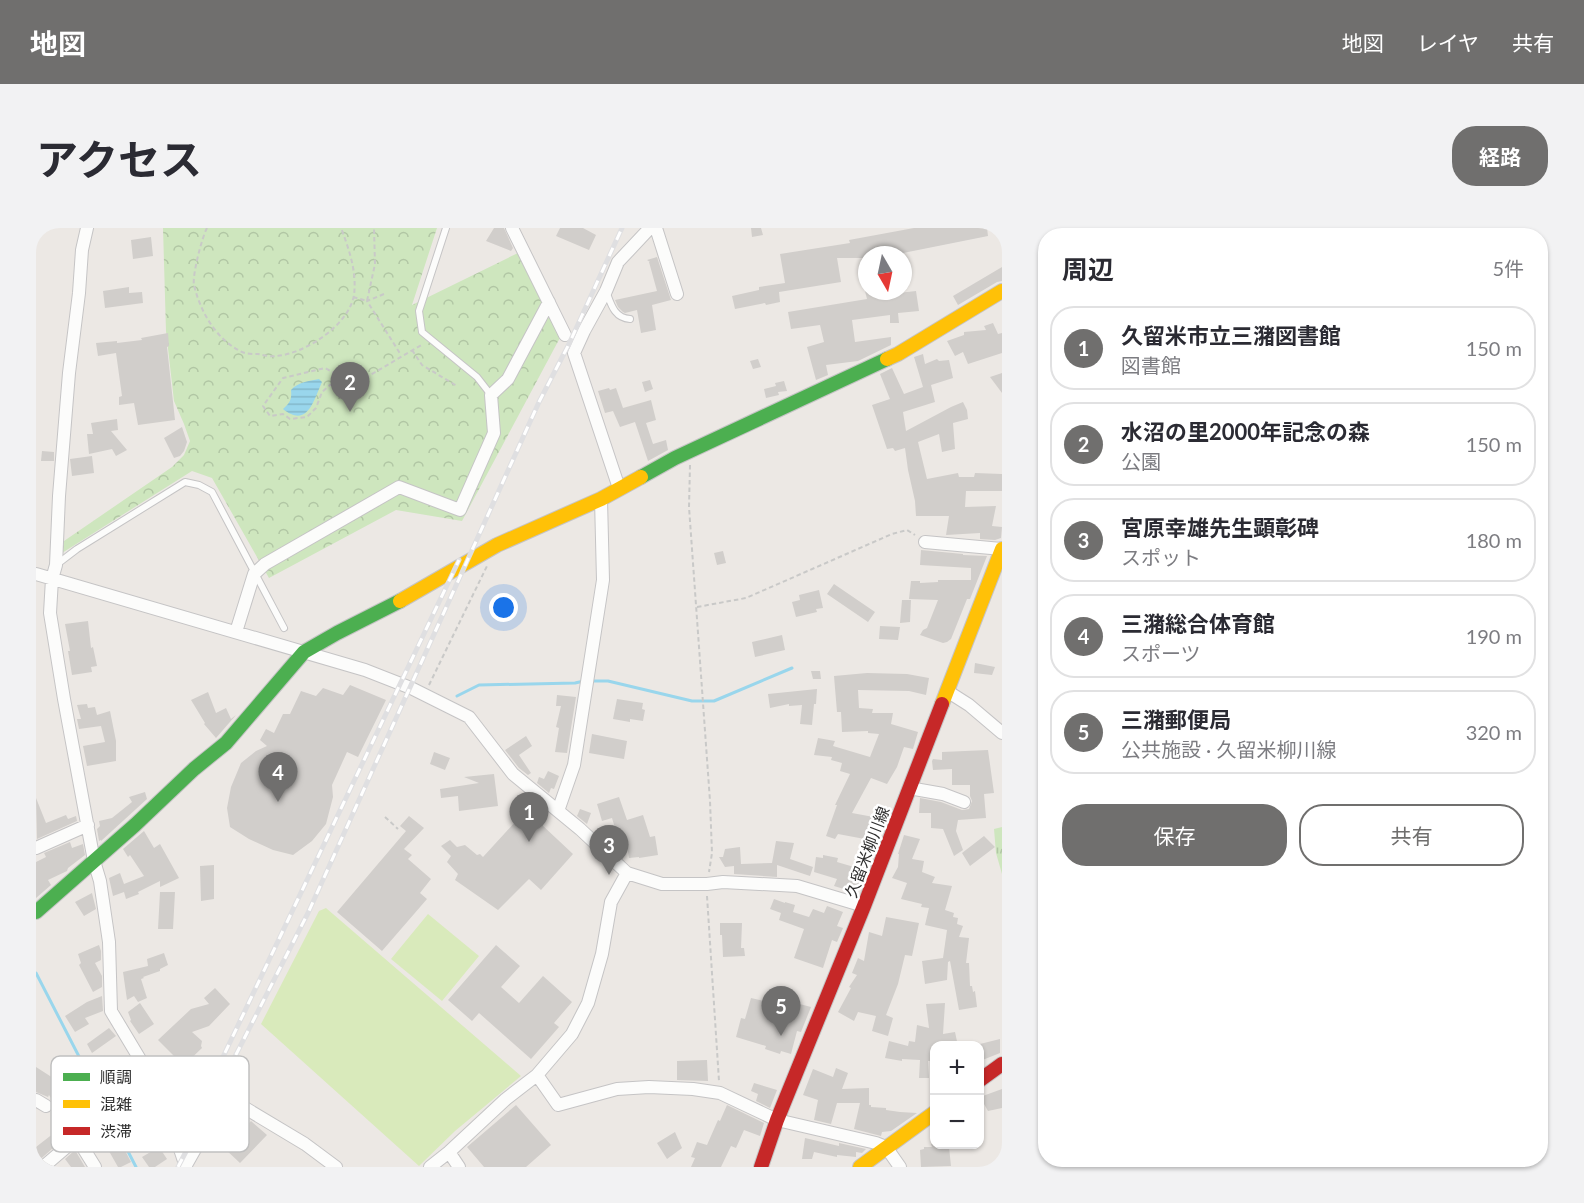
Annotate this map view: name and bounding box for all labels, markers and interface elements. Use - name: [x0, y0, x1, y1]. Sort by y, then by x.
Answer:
- text: 地図: [30, 26, 86, 60]
- text: 地図: [1342, 30, 1384, 55]
- text: レイヤ: [1417, 30, 1479, 55]
- text: 共有: [1512, 30, 1554, 55]
- button: 経路: [1452, 126, 1548, 186]
- text: アクセス: [36, 134, 202, 184]
- north arrow: [858, 246, 912, 300]
- text: 周辺: [1062, 253, 1114, 285]
- text: 5件: [1492, 256, 1524, 280]
- text: 久留米市立三潴図書館: [1121, 322, 1341, 349]
- text: 1: [1078, 336, 1089, 360]
- text: 150 m: [1466, 336, 1522, 360]
- text: 図書館: [1121, 353, 1181, 377]
- pin: 2: [330, 362, 370, 412]
- text: 水沼の里2000年記念の森: [1121, 418, 1370, 445]
- text: 2: [1078, 432, 1089, 456]
- text: 150 m: [1466, 432, 1522, 456]
- text: 公園: [1121, 449, 1161, 473]
- text: 宮原幸雄先生顕彰碑: [1121, 514, 1319, 541]
- text: 3: [1078, 528, 1089, 552]
- text: 180 m: [1466, 528, 1522, 552]
- text: スポット: [1121, 545, 1201, 569]
- your location: [489, 593, 518, 622]
- text: 三潴総合体育館: [1121, 610, 1275, 637]
- text: 4: [1078, 624, 1089, 648]
- text: 190 m: [1466, 624, 1522, 648]
- text: スポーツ: [1121, 641, 1201, 665]
- text: 三潴郵便局: [1121, 706, 1231, 733]
- text: 5: [1078, 720, 1089, 744]
- text: 320 m: [1466, 720, 1522, 744]
- text: 公共施設 · 久留米柳川線: [1121, 737, 1336, 761]
- pin: 4: [258, 752, 298, 802]
- pin: 1: [510, 792, 548, 842]
- street label: 久留米柳川線: [840, 804, 893, 900]
- button: 保存: [1062, 804, 1287, 866]
- button: 共有: [1299, 804, 1524, 866]
- pin: 3: [590, 826, 628, 875]
- pin: 5: [762, 986, 800, 1036]
- map controls: [930, 1041, 984, 1149]
- button: +: [930, 1041, 984, 1095]
- legend: [51, 1056, 249, 1152]
- text: 順調: [100, 1067, 132, 1086]
- text: 混雑: [100, 1094, 132, 1113]
- button: −: [930, 1095, 984, 1149]
- text: 渋滞: [100, 1121, 132, 1140]

